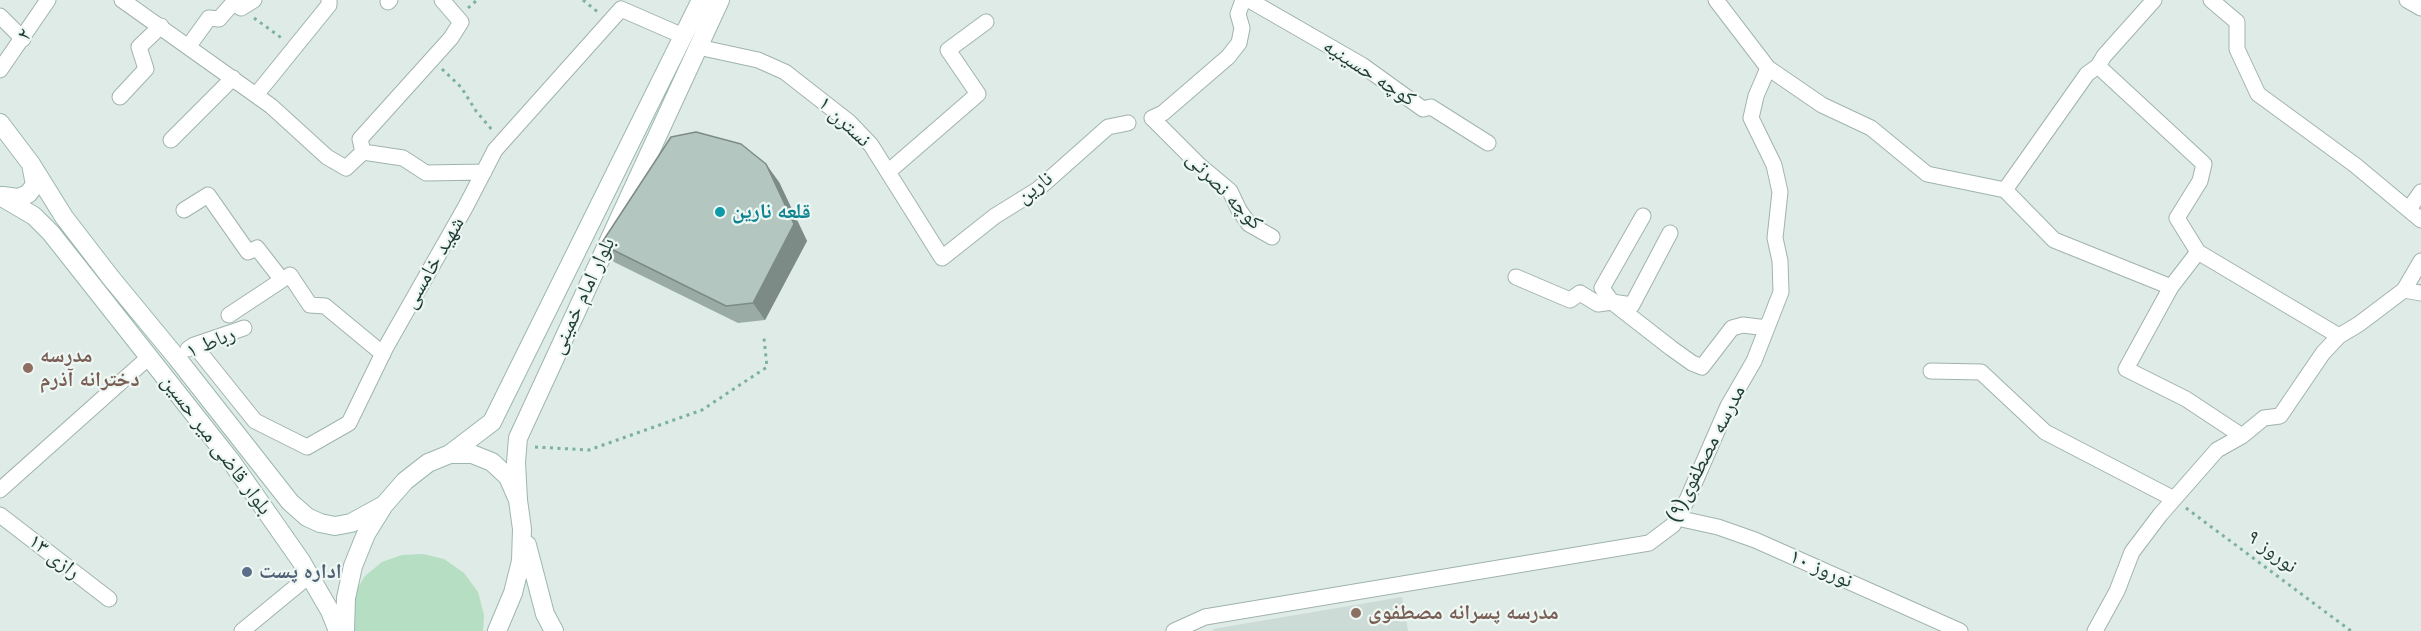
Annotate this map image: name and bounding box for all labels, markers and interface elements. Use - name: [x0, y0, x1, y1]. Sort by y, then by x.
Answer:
- street label: ۲: [12, 24, 38, 46]
- street label: کوچه حسینیه: [1318, 34, 1420, 112]
- street label: نسترن ۱: [812, 91, 876, 153]
- street label: کوچه نصرتی: [1180, 146, 1268, 236]
- street label: نارین: [1012, 166, 1058, 210]
- place label: قلعه نارین: [732, 199, 811, 225]
- marker: قلعه نارین: [713, 205, 727, 219]
- street label: شهید خامسی: [398, 213, 470, 313]
- street label: بلوار امام خمینی: [545, 234, 621, 358]
- street label: رباط ۱: [183, 322, 239, 364]
- place label: مدرسه دخترانه آذرم: [40, 343, 140, 393]
- marker: مدرسه دخترانه آذرم: [21, 361, 35, 375]
- street label: بلوار قاضی میر حسین: [155, 370, 277, 520]
- street label: مدرسه مصطفوی(۹): [1661, 381, 1751, 527]
- street label: نوروز ۹: [2242, 525, 2302, 579]
- street label: رازی ۱۳: [23, 529, 85, 585]
- street label: نوروز ۱۰: [1786, 544, 1856, 594]
- place label: اداره پست: [259, 559, 342, 585]
- marker: اداره پست: [240, 565, 254, 579]
- place label: مدرسه پسرانه مصطفوی: [1368, 600, 1559, 626]
- marker: مدرسه پسرانه مصطفوی: [1349, 606, 1363, 620]

